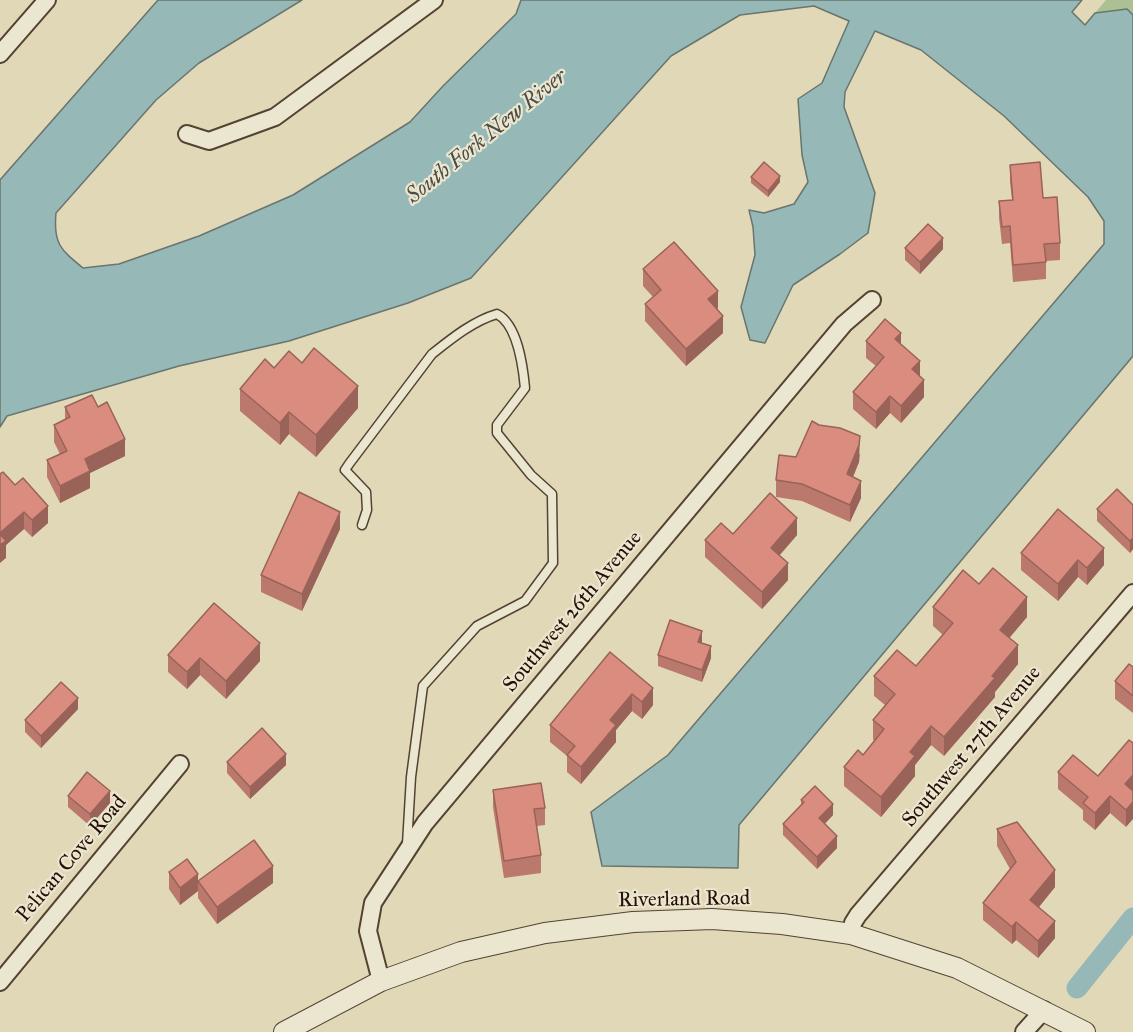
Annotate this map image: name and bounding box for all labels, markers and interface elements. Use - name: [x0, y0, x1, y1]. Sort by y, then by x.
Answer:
- water label: South Fork New River: [401, 64, 573, 210]
- street label: Southwest 26th Avenue: [498, 526, 648, 698]
- street label: Southwest 27th Avenue: [897, 661, 1047, 833]
- street label: Pelican Cove Road: [12, 790, 132, 928]
- street label: Riverland Road: [618, 886, 750, 914]

